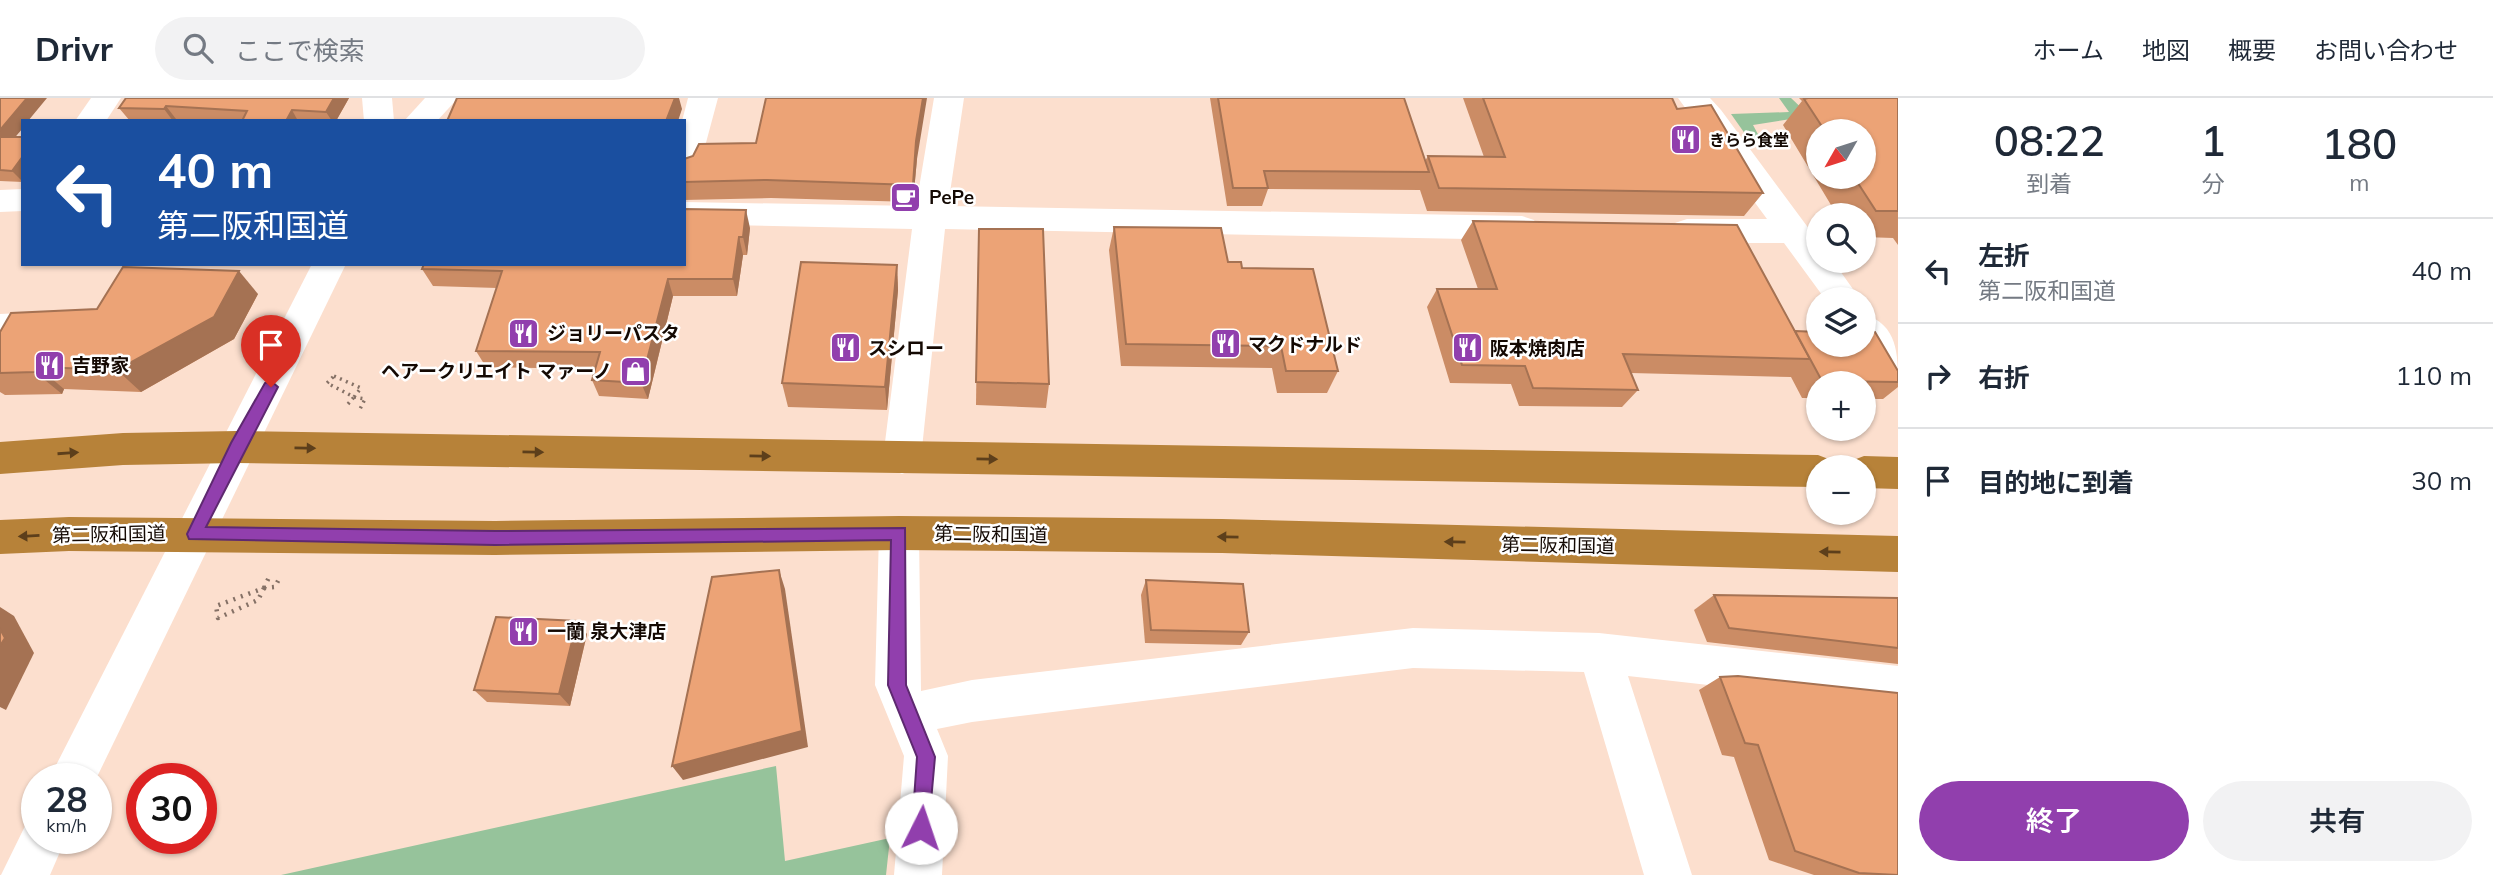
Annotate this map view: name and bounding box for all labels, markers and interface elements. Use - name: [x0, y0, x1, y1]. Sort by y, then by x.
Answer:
- search box: [155, 17, 645, 80]
- text: Drivr: [35, 28, 113, 69]
- icon: search: [179, 29, 217, 67]
- text: ここで検索: [235, 34, 365, 67]
- text: ホーム: [2033, 35, 2104, 65]
- text: 地図: [2142, 35, 2190, 65]
- text: 概要: [2228, 35, 2276, 65]
- text: お問い合わせ: [2314, 35, 2458, 65]
- text: 08:22: [1994, 114, 2105, 167]
- text: 1: [2200, 114, 2226, 167]
- text: 180: [2322, 117, 2397, 170]
- north arrow: [1806, 119, 1876, 189]
- map controls: [1806, 119, 1876, 525]
- restaurant icon: きらら食堂: [1669, 123, 1703, 157]
- place label: きらら食堂: [1709, 130, 1789, 150]
- text: 40 m: [157, 139, 273, 200]
- icon: left: [42, 147, 133, 238]
- text: m: [2349, 168, 2369, 197]
- text: 到着: [2026, 169, 2072, 198]
- text: 分: [2202, 169, 2225, 198]
- cafe icon: PePe: [889, 180, 923, 214]
- place label: PePe: [929, 185, 974, 209]
- button: search: [1806, 203, 1876, 273]
- text: 第二阪和国道: [157, 205, 349, 245]
- text: 左折: [1978, 239, 2030, 272]
- icon: left: [1919, 252, 1957, 290]
- text: 40 m: [2411, 254, 2472, 287]
- text: 第二阪和国道: [1978, 276, 2116, 305]
- button: layers: [1806, 287, 1876, 357]
- pin: [241, 315, 301, 387]
- restaurant icon: ジョリーパスタ: [507, 316, 541, 350]
- place label: ジョリーパスタ: [547, 321, 680, 345]
- icon: arrive: [252, 326, 290, 364]
- restaurant icon: マクドナルド: [1208, 327, 1242, 361]
- restaurant icon: スシロー: [828, 331, 862, 365]
- restaurant icon: 阪本焼肉店: [1450, 331, 1484, 365]
- place label: マクドナルド: [1248, 332, 1362, 356]
- place label: スシロー: [868, 336, 944, 360]
- place label: 阪本焼肉店: [1490, 336, 1585, 360]
- restaurant icon: 吉野家: [32, 348, 66, 382]
- place label: 吉野家: [72, 353, 129, 377]
- shop icon: ヘアークリエイト マァーノ: [618, 354, 652, 388]
- icon: right: [1919, 357, 1957, 395]
- place label: ヘアークリエイト マァーノ: [381, 359, 612, 383]
- text: 110 m: [2396, 359, 2472, 392]
- text: 右折: [1978, 361, 2030, 394]
- button: +: [1806, 371, 1876, 441]
- one-way arrow: [294, 443, 316, 454]
- one-way arrow: [522, 446, 544, 458]
- one-way arrow: [57, 447, 79, 458]
- one-way arrow: [749, 450, 771, 461]
- one-way arrow: [977, 453, 999, 465]
- button: −: [1806, 455, 1876, 525]
- icon: arrive: [1919, 462, 1957, 500]
- text: 30 m: [2411, 464, 2472, 497]
- text: 目的地に到着: [1978, 466, 2134, 499]
- street label: 第二阪和国道: [52, 521, 166, 547]
- street label: 第二阪和国道: [934, 521, 1048, 547]
- one-way arrow: [18, 531, 40, 542]
- one-way arrow: [1217, 531, 1239, 542]
- street label: 第二阪和国道: [1501, 532, 1615, 558]
- one-way arrow: [1444, 537, 1466, 548]
- one-way arrow: [1819, 546, 1841, 558]
- restaurant icon: 一蘭 泉大津店: [507, 614, 541, 648]
- place label: 一蘭 泉大津店: [547, 619, 666, 643]
- speed limit sign: 30: [126, 763, 217, 854]
- text: 28: [45, 777, 88, 821]
- button: 終了: [1919, 781, 2189, 861]
- button: 共有: [2203, 781, 2472, 861]
- position arrow: [884, 791, 958, 865]
- text: km/h: [46, 814, 87, 837]

